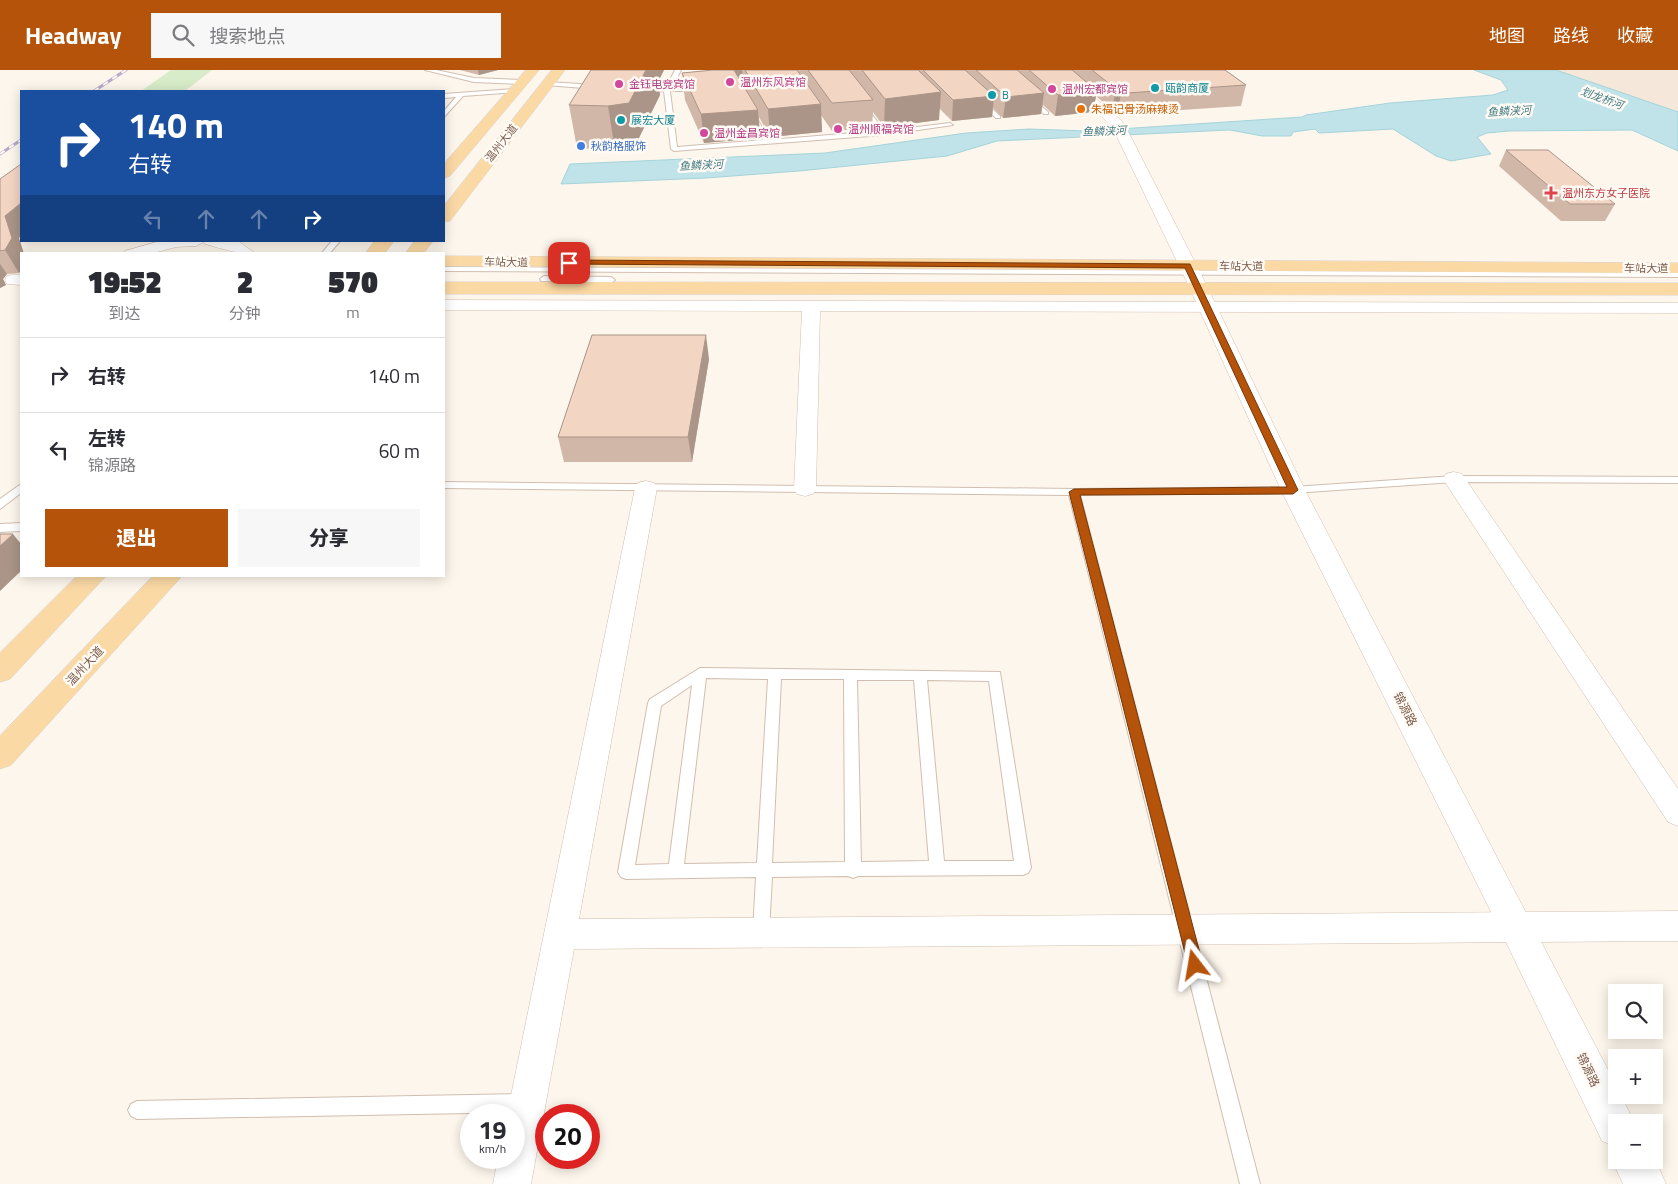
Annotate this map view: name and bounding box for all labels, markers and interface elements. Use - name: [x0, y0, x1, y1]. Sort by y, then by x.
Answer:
- search box: [151, 13, 501, 58]
- text: Headway: [25, 17, 121, 53]
- icon: search: [169, 21, 197, 49]
- text: 搜索地点: [209, 21, 285, 50]
- text: 地图: [1489, 22, 1525, 49]
- text: 路线: [1553, 22, 1589, 49]
- text: 收藏: [1617, 22, 1653, 49]
- place label: 温州东风宾馆: [740, 74, 806, 90]
- place label: 金钰电竞宾馆: [629, 76, 695, 92]
- marker: 温州东风宾馆: [724, 76, 736, 88]
- marker: 金钰电竞宾馆: [613, 78, 625, 90]
- place label: 瓯韵商厦: [1165, 80, 1209, 96]
- place label: 温州宏都宾馆: [1062, 81, 1128, 97]
- marker: 瓯韵商厦: [1149, 82, 1161, 94]
- marker: 温州宏都宾馆: [1046, 83, 1058, 95]
- water label: 划龙桥河: [1579, 83, 1627, 114]
- place label: B: [1002, 87, 1009, 103]
- marker: B: [986, 89, 998, 101]
- text: 140 m: [128, 98, 224, 152]
- place label: 朱福记骨汤麻辣烫: [1091, 101, 1179, 117]
- water label: 鱼鳞浃河: [1487, 102, 1533, 120]
- marker: 朱福记骨汤麻辣烫: [1075, 103, 1087, 115]
- icon: right: [45, 110, 110, 175]
- place label: 展宏大厦: [631, 112, 675, 128]
- marker: 展宏大厦: [615, 114, 627, 126]
- street label: 温州大道: [481, 121, 521, 165]
- place label: 温州顺福宾馆: [848, 121, 914, 137]
- water label: 鱼鳞浃河: [1082, 122, 1128, 140]
- marker: 温州顺福宾馆: [832, 123, 844, 135]
- place label: 温州金昌宾馆: [714, 125, 780, 141]
- marker: 温州金昌宾馆: [698, 127, 710, 139]
- place label: 秋韵格服饰: [591, 138, 646, 154]
- marker: 秋韵格服饰: [575, 140, 587, 152]
- text: 右转: [128, 147, 172, 181]
- water label: 鱼鳞浃河: [679, 156, 725, 174]
- place label: 温州东方女子医院: [1562, 185, 1650, 201]
- marker: 温州东方女子医院: [1544, 186, 1558, 200]
- icon: left: [139, 205, 167, 233]
- icon: ahead: [192, 205, 220, 233]
- icon: ahead: [245, 205, 273, 233]
- icon: right: [298, 205, 326, 233]
- pin: [548, 242, 590, 284]
- icon: arrive: [555, 249, 583, 277]
- street label: 车站大道: [484, 254, 528, 270]
- street label: 车站大道: [1219, 258, 1263, 274]
- text: 19:52: [87, 259, 162, 305]
- text: 2: [237, 259, 253, 305]
- text: 570: [328, 259, 378, 305]
- street label: 车站大道: [1624, 260, 1668, 276]
- text: m: [346, 300, 360, 324]
- text: 到达: [109, 301, 141, 325]
- text: 分钟: [229, 301, 261, 325]
- icon: right: [45, 361, 73, 389]
- text: 右转: [88, 361, 126, 390]
- text: 140 m: [368, 361, 420, 390]
- text: 左转: [88, 423, 126, 452]
- icon: left: [45, 436, 73, 464]
- text: 60 m: [379, 436, 420, 465]
- text: 锦源路: [88, 453, 136, 477]
- button: 退出: [45, 509, 228, 567]
- button: 分享: [238, 509, 420, 567]
- street label: 温州大道: [61, 642, 108, 690]
- street label: 锦源路: [1389, 688, 1422, 729]
- position arrow: [1168, 938, 1220, 990]
- map controls: [1608, 984, 1663, 1169]
- button: search: [1608, 984, 1663, 1039]
- street label: 锦源路: [1572, 1049, 1605, 1090]
- button: +: [1608, 1049, 1663, 1104]
- speed limit sign: 20: [535, 1104, 600, 1169]
- text: 19: [478, 1111, 507, 1149]
- button: −: [1608, 1114, 1663, 1169]
- text: km/h: [479, 1139, 506, 1158]

